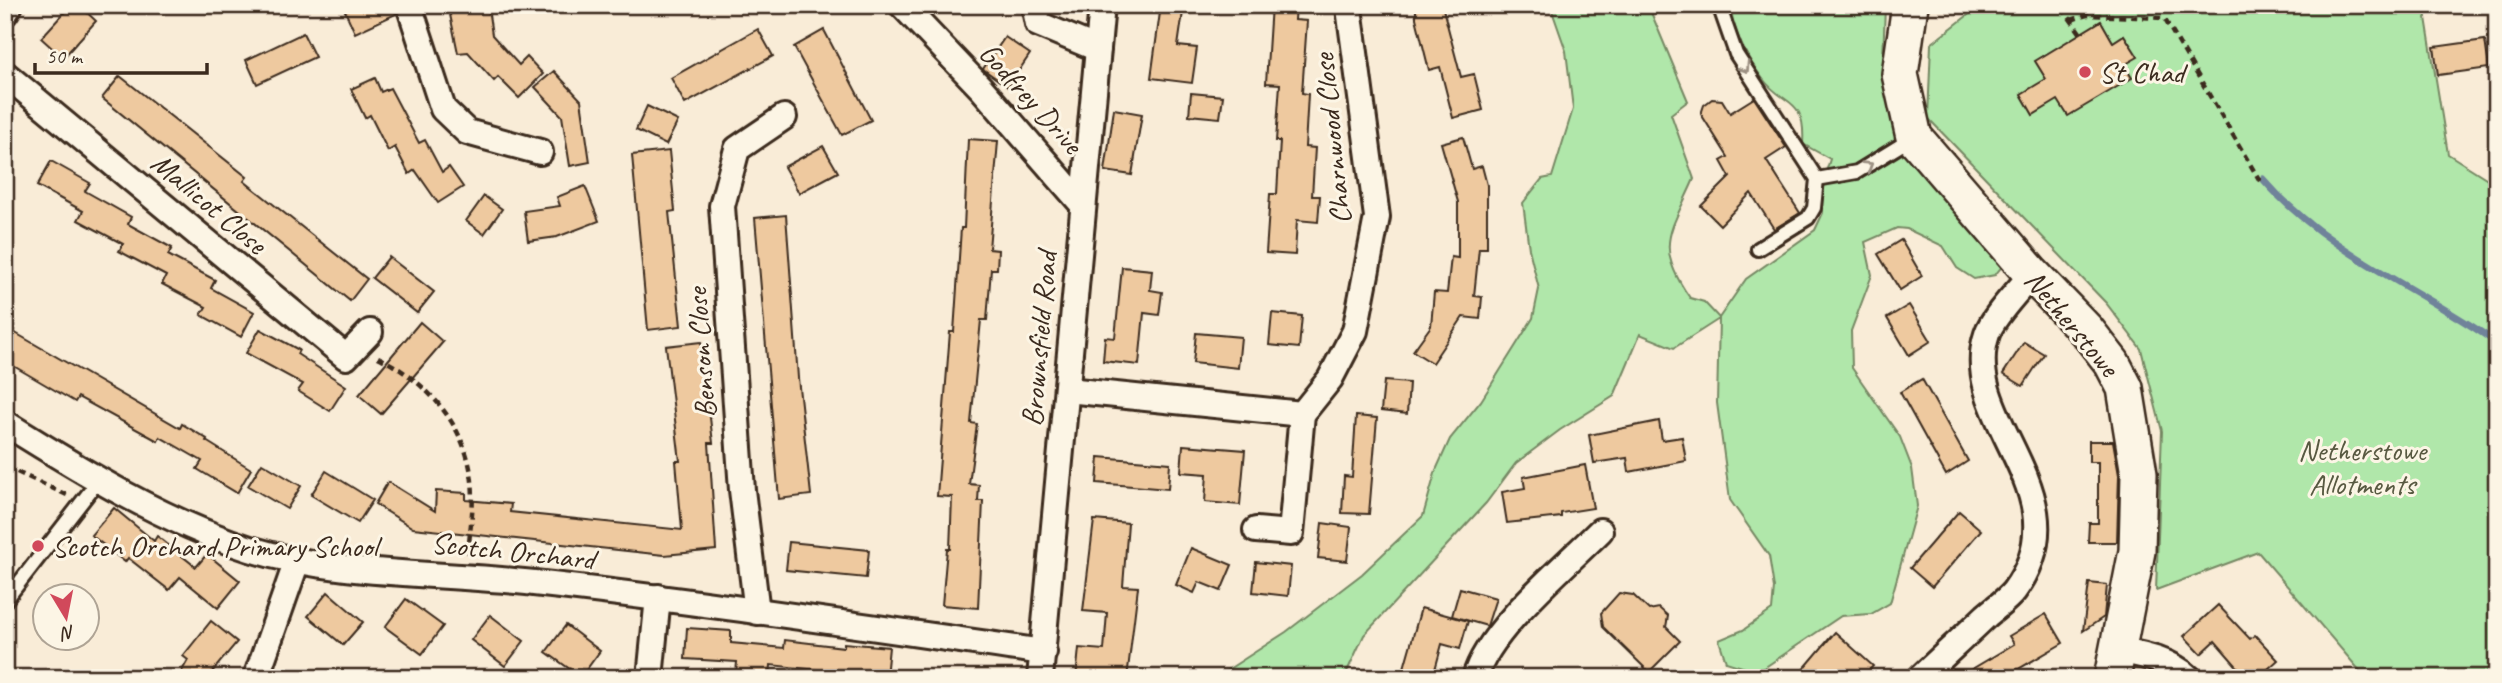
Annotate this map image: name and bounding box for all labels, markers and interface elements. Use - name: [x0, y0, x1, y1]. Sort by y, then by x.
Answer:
- scale bar: [35, 32, 206, 76]
- street label: Godfrey Drive: [971, 34, 1093, 163]
- text: 50 m: [46, 43, 84, 69]
- street label: Charnwood Close: [1304, 50, 1360, 226]
- place label: St Chad: [2099, 53, 2189, 91]
- one-way arrow: [1737, 61, 1750, 74]
- marker: St Chad: [2077, 64, 2093, 80]
- street label: Mallicot Close: [143, 144, 276, 264]
- one-way arrow: [1861, 161, 1874, 174]
- street label: Brownsfield Road: [1012, 246, 1066, 428]
- street label: Netherstowe: [2016, 262, 2129, 386]
- street label: Benson Close: [677, 284, 725, 419]
- park label: Netherstowe Allotments: [2298, 431, 2428, 503]
- street label: Scotch Orchard: [429, 524, 601, 579]
- place label: Scotch Orchard Primary School: [52, 527, 382, 565]
- marker: Scotch Orchard Primary School: [30, 538, 46, 554]
- north arrow: [32, 582, 102, 652]
- text: N: [58, 620, 77, 646]

